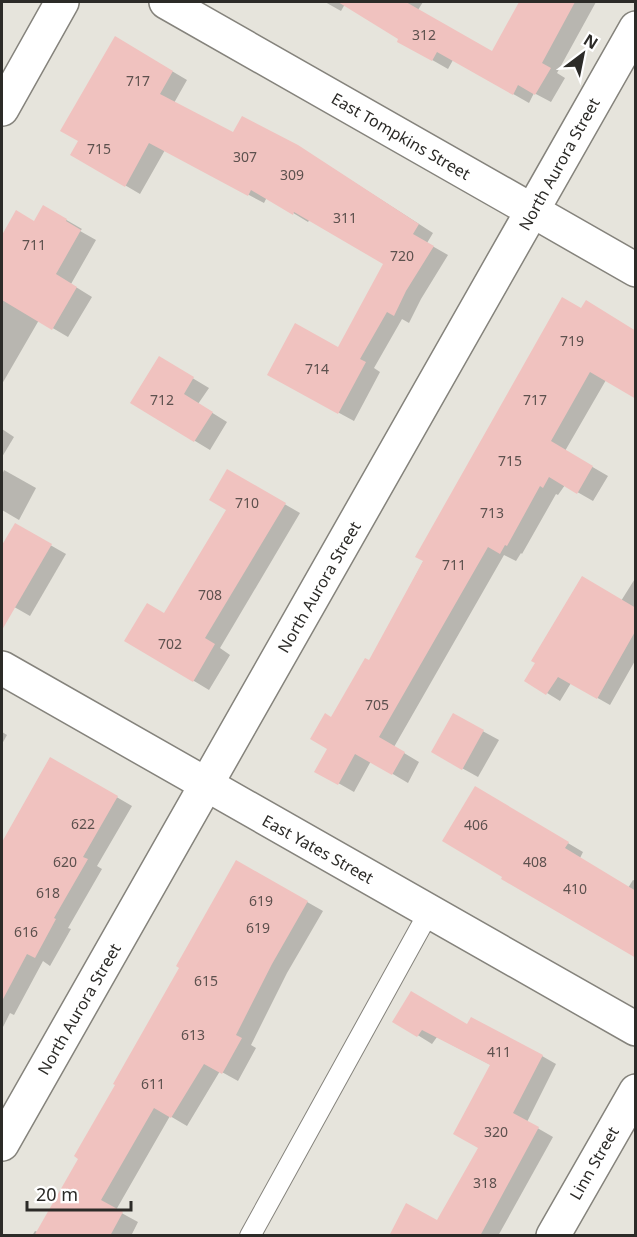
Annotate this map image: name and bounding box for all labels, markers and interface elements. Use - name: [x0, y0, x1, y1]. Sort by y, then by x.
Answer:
- north arrow: [553, 24, 613, 84]
- house number: 312: [412, 25, 436, 44]
- text: N: [580, 29, 602, 54]
- house number: 717: [126, 71, 150, 90]
- street label: East Tompkins Street: [328, 87, 475, 185]
- street label: North Aurora Street: [513, 94, 605, 234]
- house number: 715: [87, 139, 111, 158]
- house number: 307: [233, 147, 257, 166]
- house number: 309: [280, 165, 304, 184]
- house number: 311: [333, 208, 357, 227]
- house number: 711: [22, 235, 46, 254]
- house number: 720: [390, 246, 414, 265]
- house number: 719: [560, 331, 584, 350]
- house number: 714: [305, 359, 329, 378]
- house number: 712: [150, 390, 174, 409]
- house number: 717: [523, 390, 547, 409]
- house number: 715: [498, 451, 522, 470]
- house number: 710: [235, 493, 259, 512]
- house number: 713: [480, 503, 504, 522]
- street label: North Aurora Street: [272, 517, 366, 657]
- house number: 711: [442, 555, 466, 574]
- house number: 708: [198, 585, 222, 604]
- house number: 702: [158, 634, 182, 653]
- house number: 705: [365, 695, 389, 714]
- street label: East Yates Street: [258, 809, 378, 889]
- house number: 622: [71, 814, 95, 833]
- house number: 406: [464, 815, 488, 834]
- house number: 620: [53, 852, 77, 871]
- house number: 408: [523, 852, 547, 871]
- house number: 410: [563, 879, 587, 898]
- house number: 618: [36, 883, 60, 902]
- house number: 619: [249, 891, 273, 910]
- house number: 619: [246, 918, 270, 937]
- house number: 616: [14, 922, 38, 941]
- street label: North Aurora Street: [32, 939, 126, 1079]
- house number: 615: [194, 971, 218, 990]
- house number: 613: [181, 1025, 205, 1044]
- house number: 411: [487, 1042, 511, 1061]
- house number: 611: [141, 1074, 165, 1093]
- house number: 320: [484, 1122, 508, 1141]
- street label: Linn Street: [564, 1122, 624, 1204]
- house number: 318: [473, 1173, 497, 1192]
- scale bar: [27, 1174, 130, 1212]
- text: 20 m: [36, 1182, 78, 1206]

